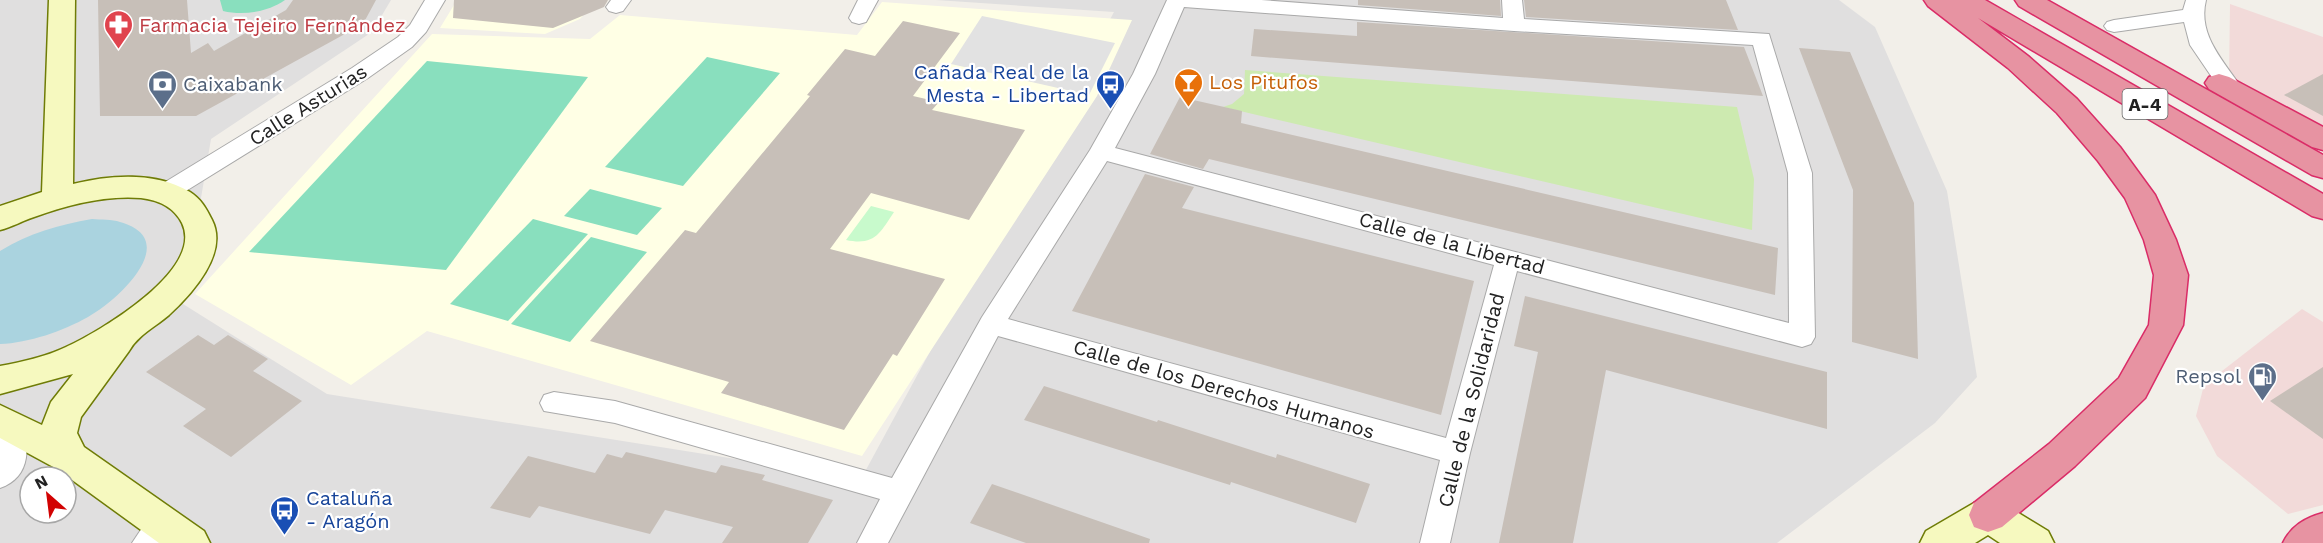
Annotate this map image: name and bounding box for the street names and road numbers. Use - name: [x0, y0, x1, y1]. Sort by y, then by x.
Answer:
- street label: Calle Asturias: [245, 59, 371, 151]
- road number: A-4: [2122, 89, 2168, 119]
- street label: Calle de la Libertad: [1356, 207, 1548, 279]
- street label: Calle de la Solidaridad: [1433, 290, 1509, 510]
- street label: Calle de los Derechos Humanos: [1071, 334, 1377, 444]

